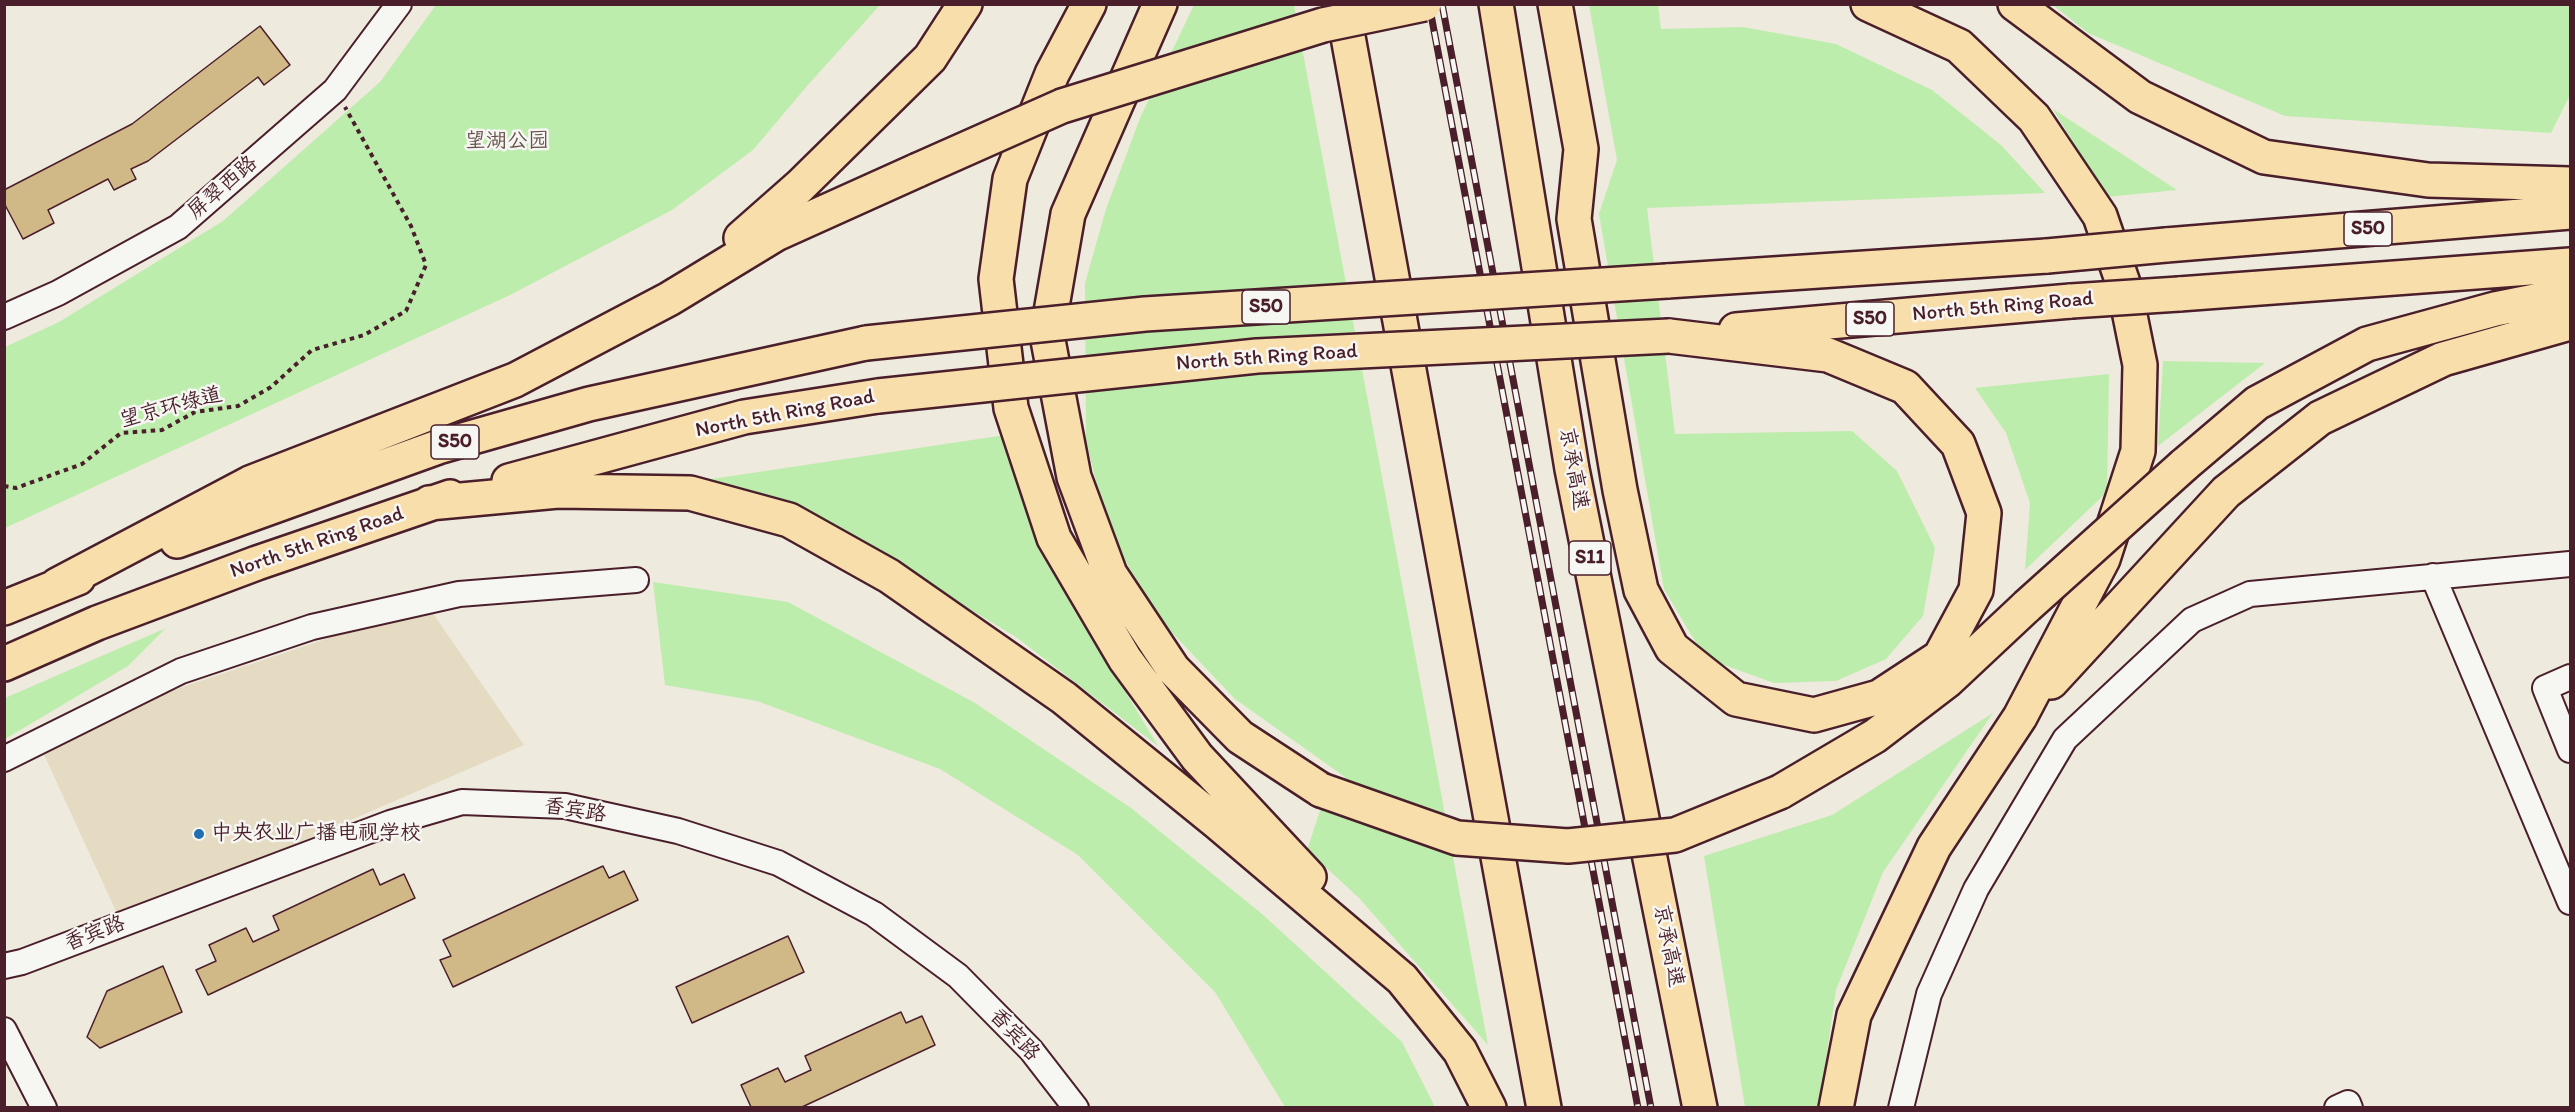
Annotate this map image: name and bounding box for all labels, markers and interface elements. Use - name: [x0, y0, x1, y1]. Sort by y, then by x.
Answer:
- park label: 望湖公园: [465, 129, 549, 155]
- street label: 屏翠西路: [183, 151, 263, 225]
- road number: S50: [2344, 212, 2392, 246]
- street label: North 5th Ring Road: [1911, 287, 2095, 327]
- road number: S50: [1242, 290, 1290, 324]
- road number: S50: [1846, 302, 1894, 336]
- street label: North 5th Ring Road: [1175, 339, 1359, 377]
- street label: 望京环绿道: [117, 382, 225, 434]
- street label: North 5th Ring Road: [693, 384, 877, 444]
- road number: S50: [431, 425, 479, 459]
- street label: 京承高速: [1553, 425, 1593, 513]
- street label: North 5th Ring Road: [227, 501, 407, 585]
- road number: S11: [1569, 541, 1611, 575]
- street label: 香宾路: [542, 794, 608, 828]
- place label: 中央农业广播电视学校: [211, 821, 421, 847]
- marker: 中央农业广播电视学校: [192, 827, 206, 841]
- street label: 京承高速: [1648, 902, 1688, 990]
- street label: 香宾路: [61, 911, 129, 957]
- street label: 香宾路: [983, 1003, 1045, 1067]

